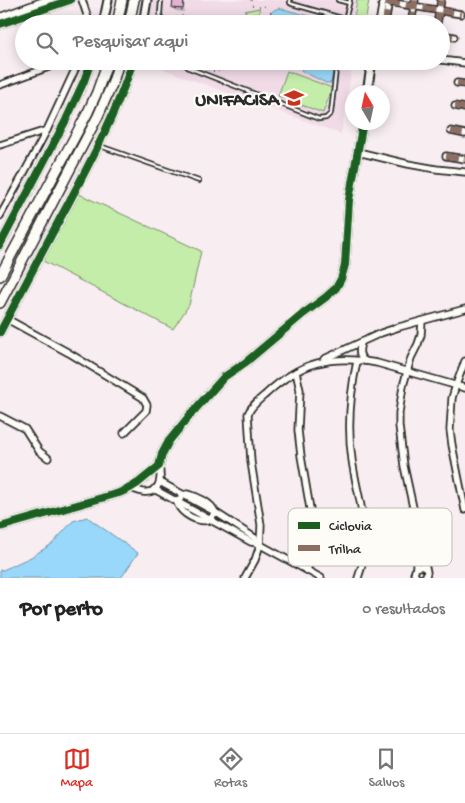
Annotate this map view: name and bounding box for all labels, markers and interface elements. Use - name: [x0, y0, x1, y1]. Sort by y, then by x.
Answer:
- search box: [15, 15, 450, 70]
- icon: search: [33, 29, 61, 57]
- text: Pesquisar aqui: [73, 31, 188, 54]
- north arrow: [345, 85, 390, 130]
- school or university icon: UNIFACISA: [283, 87, 305, 109]
- place label: UNIFACISA: [195, 90, 281, 113]
- legend: [288, 508, 452, 566]
- text: Ciclovia: [329, 519, 373, 536]
- text: Trilha: [328, 542, 362, 559]
- text: Por perto: [20, 598, 103, 623]
- text: 0 resultados: [362, 601, 445, 620]
- tab: Mapa: [61, 745, 93, 792]
- tab: Rotas: [214, 745, 247, 792]
- tab: Salvos: [368, 745, 404, 792]

